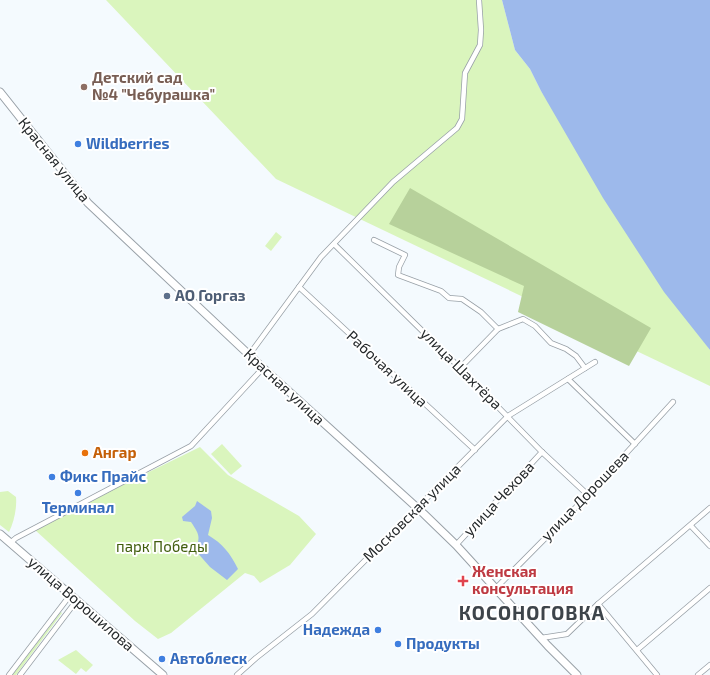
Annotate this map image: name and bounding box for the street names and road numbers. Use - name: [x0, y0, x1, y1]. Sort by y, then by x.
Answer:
- street label: Красная улица: [14, 113, 94, 206]
- street label: улица Шахтёра: [417, 324, 506, 413]
- street label: Рабочая улица: [343, 326, 432, 411]
- street label: Красная улица: [240, 344, 329, 429]
- street label: улица Дорошева: [537, 447, 633, 545]
- street label: улица Чехова: [459, 457, 538, 540]
- street label: Московская улица: [359, 460, 465, 566]
- street label: улица Ворошилова: [24, 552, 138, 655]

